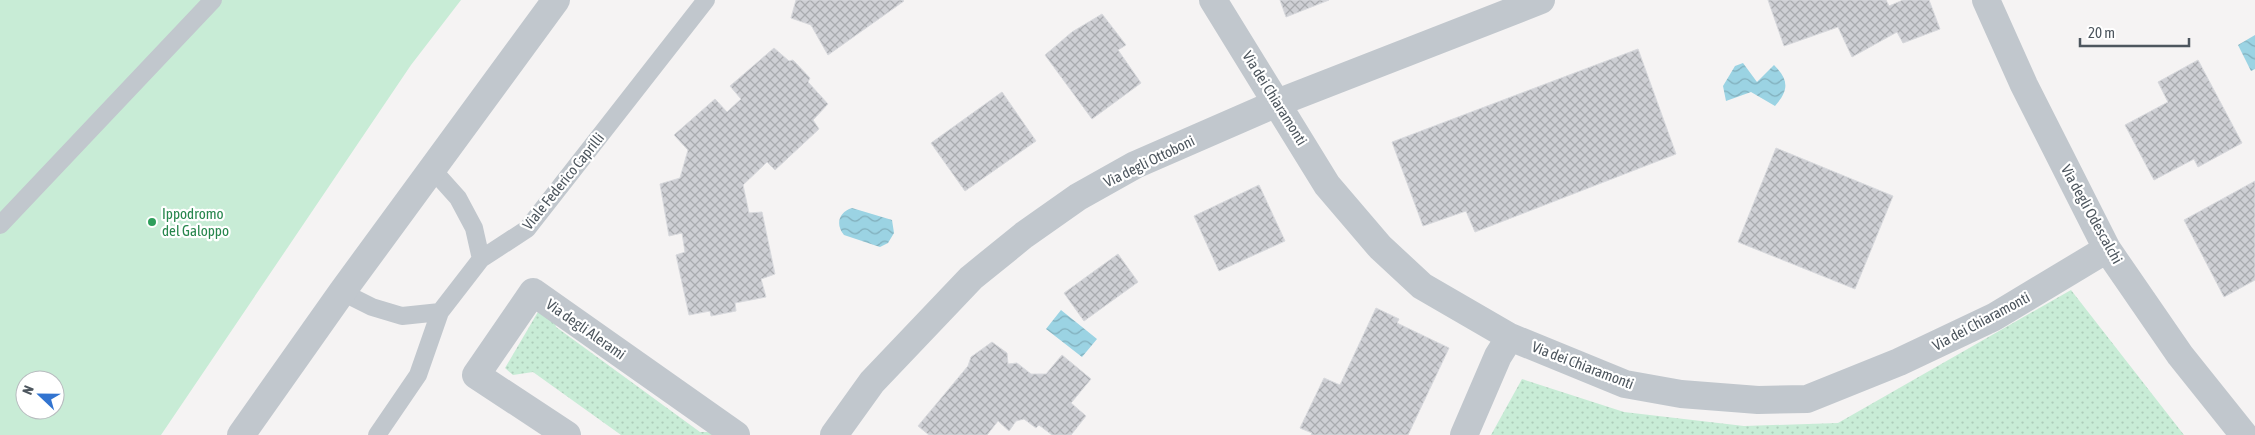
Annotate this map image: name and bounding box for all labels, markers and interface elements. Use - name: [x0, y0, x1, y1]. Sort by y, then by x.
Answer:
- scale bar: [2080, 15, 2189, 47]
- text: 20 m: [2088, 24, 2115, 41]
- street label: Via dei Chiaramonti: [1239, 48, 1311, 148]
- street label: Viale Federico Caprilli: [519, 129, 607, 233]
- street label: Via degli Ottoboni: [1101, 132, 1197, 190]
- street label: Via degli Odescalchi: [2058, 162, 2126, 266]
- place label: Ippodromo del Galoppo: [162, 205, 229, 239]
- marker: Ippodromo del Galoppo: [146, 216, 158, 228]
- street label: Via dei Chiaramonti: [1929, 288, 2033, 354]
- street label: Via degli Alerami: [543, 295, 629, 363]
- street label: Via dei Chiaramonti: [1530, 338, 1636, 392]
- north arrow: [15, 370, 65, 420]
- text: N: [19, 383, 37, 397]

